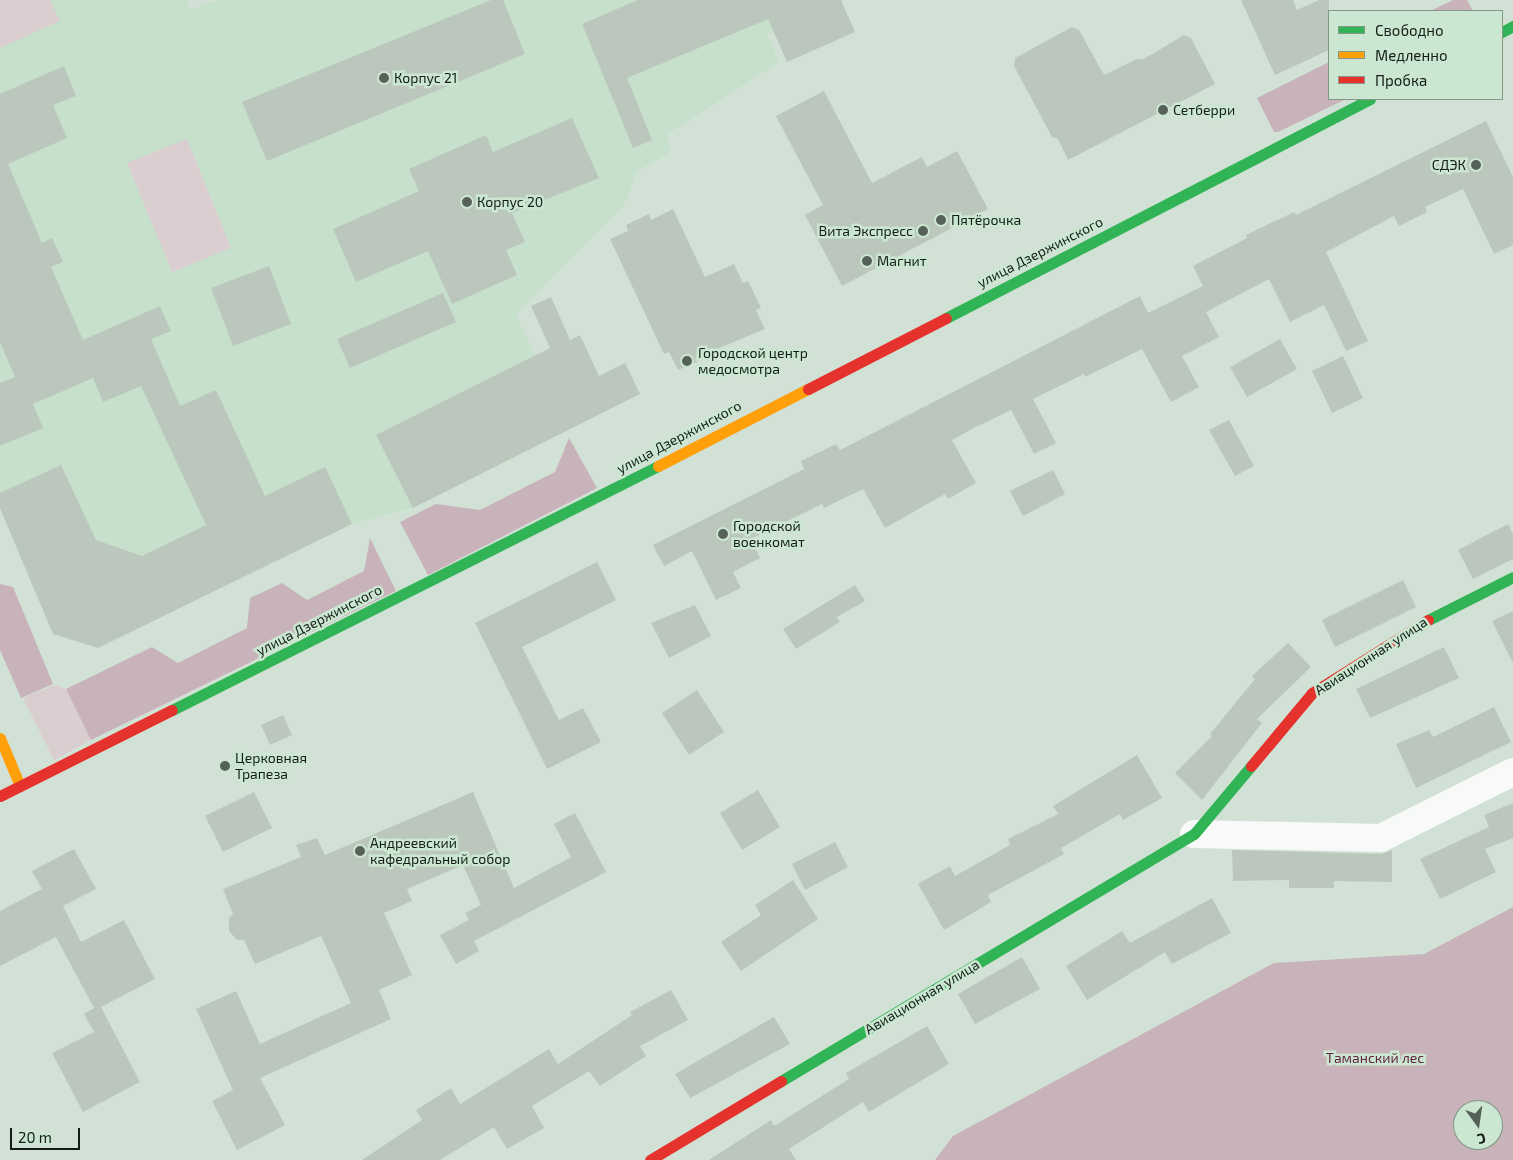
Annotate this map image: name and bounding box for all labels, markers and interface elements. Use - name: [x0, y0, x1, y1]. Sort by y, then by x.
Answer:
- legend: [1328, 10, 1503, 100]
- text: Свободно: [1375, 21, 1444, 39]
- text: Медленно: [1375, 46, 1448, 64]
- place label: Корпус 21: [394, 70, 457, 86]
- text: Пробка: [1375, 71, 1427, 89]
- marker: Корпус 21: [378, 72, 390, 84]
- place label: Сетберри: [1173, 102, 1235, 118]
- marker: Сетберри: [1157, 104, 1169, 116]
- place label: СДЭК: [1432, 157, 1466, 173]
- marker: СДЭК: [1470, 159, 1482, 171]
- place label: Корпус 20: [477, 194, 543, 210]
- marker: Корпус 20: [461, 196, 473, 208]
- place label: Пятёрочка: [951, 212, 1021, 228]
- street label: улица Дзержинского: [974, 213, 1106, 291]
- marker: Пятёрочка: [935, 214, 947, 226]
- place label: Вита Экспресс: [819, 223, 913, 239]
- marker: Вита Экспресс: [917, 225, 929, 237]
- place label: Магнит: [877, 253, 927, 269]
- marker: Магнит: [861, 255, 873, 267]
- place label: Городской центр медосмотра: [698, 345, 808, 378]
- marker: Городской центр медосмотра: [680, 354, 694, 368]
- street label: улица Дзержинского: [614, 397, 744, 477]
- place label: Городской военкомат: [733, 518, 805, 550]
- marker: Городской военкомат: [717, 528, 729, 540]
- street label: улица Дзержинского: [253, 581, 385, 659]
- street label: Авиационная улица: [1312, 613, 1430, 699]
- place label: Церковная Трапеза: [235, 750, 307, 782]
- marker: Церковная Трапеза: [219, 760, 231, 772]
- place label: Андреевский кафедральный собор: [370, 835, 510, 868]
- marker: Андреевский кафедральный собор: [354, 845, 366, 857]
- street label: Авиационная улица: [862, 956, 982, 1038]
- park label: Таманский лес: [1326, 1050, 1424, 1066]
- north arrow: [1453, 1100, 1503, 1150]
- scale bar: [12, 1118, 82, 1150]
- text: 20 m: [18, 1128, 52, 1146]
- text: С: [1475, 1130, 1488, 1148]

